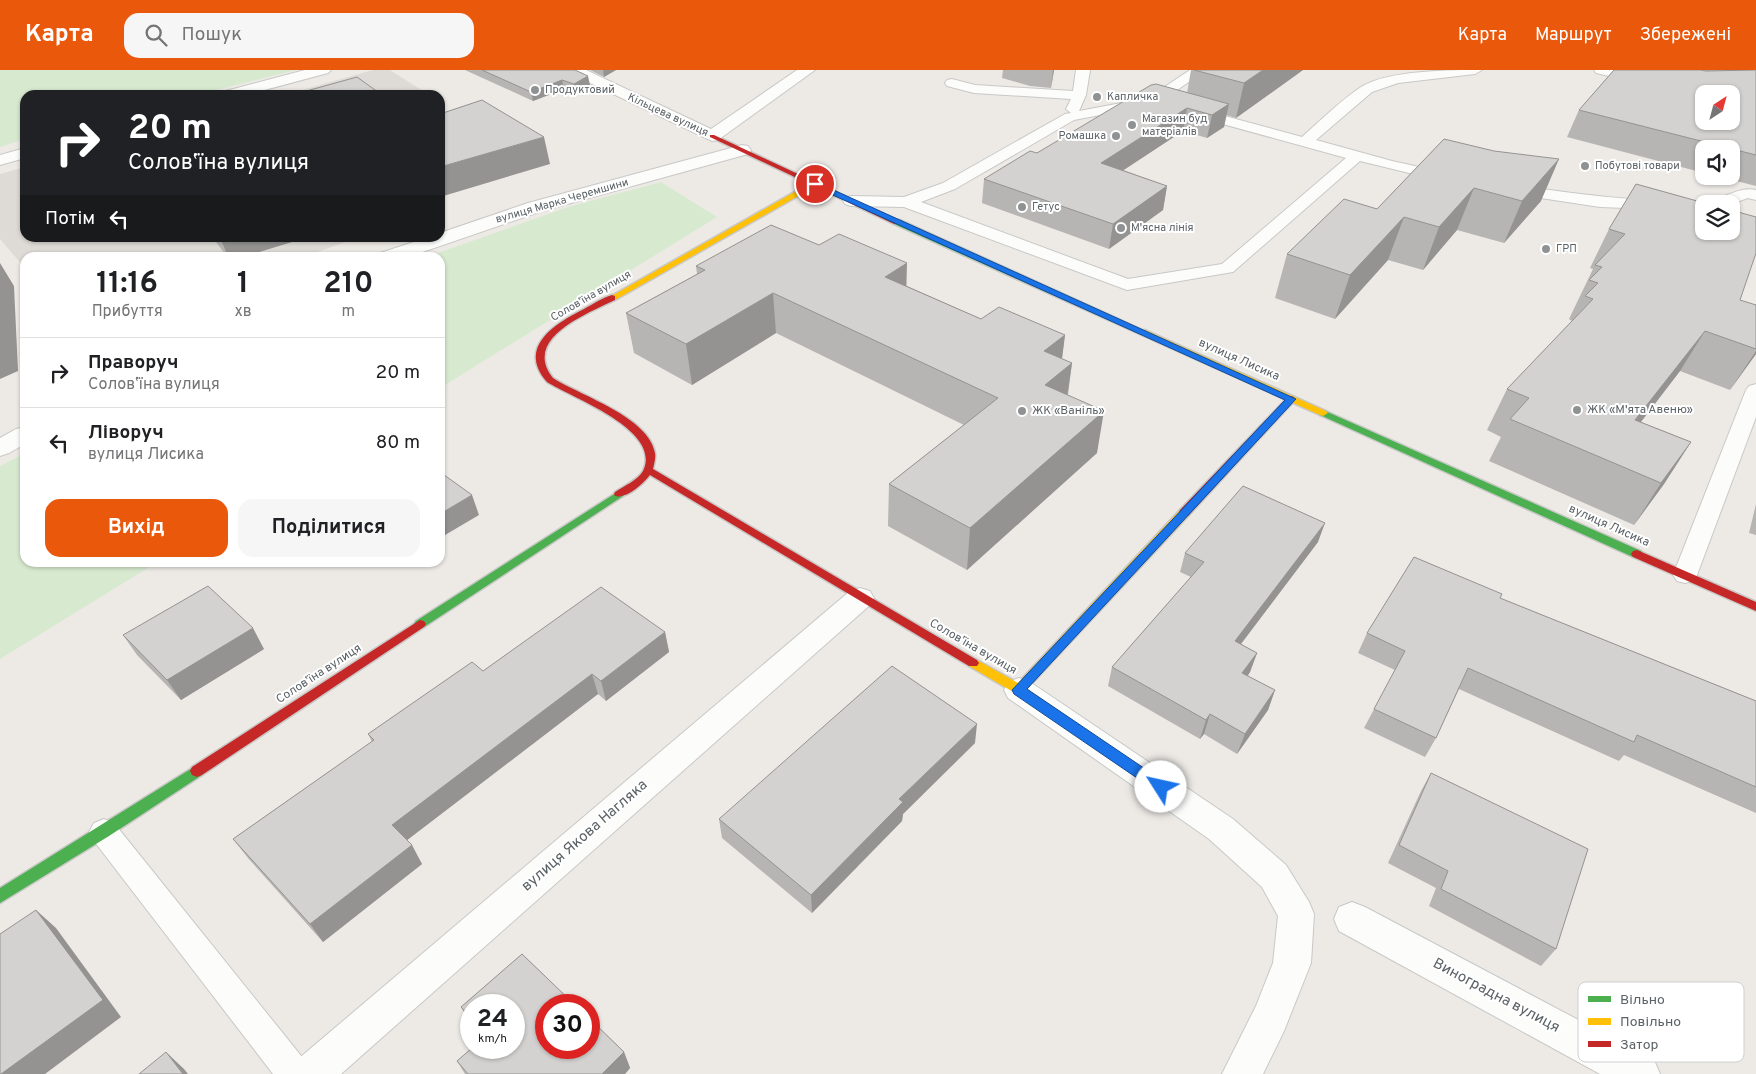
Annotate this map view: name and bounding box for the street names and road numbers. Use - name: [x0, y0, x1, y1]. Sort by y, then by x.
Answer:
- street label: Кільцева вулиця: [625, 90, 711, 140]
- street label: вулиця Марка Черемшини: [494, 175, 630, 227]
- street label: Соловʼїна вулиця: [548, 267, 634, 325]
- street label: вулиця Лисика: [1196, 335, 1282, 385]
- street label: вулиця Лисика: [1566, 501, 1652, 551]
- street label: Соловʼїна вулиця: [926, 615, 1020, 679]
- street label: Соловʼїна вулиця: [273, 640, 365, 708]
- street label: вулиця Якова Нагляка: [518, 776, 652, 896]
- street label: Виноградна вулиця: [1429, 954, 1563, 1038]

